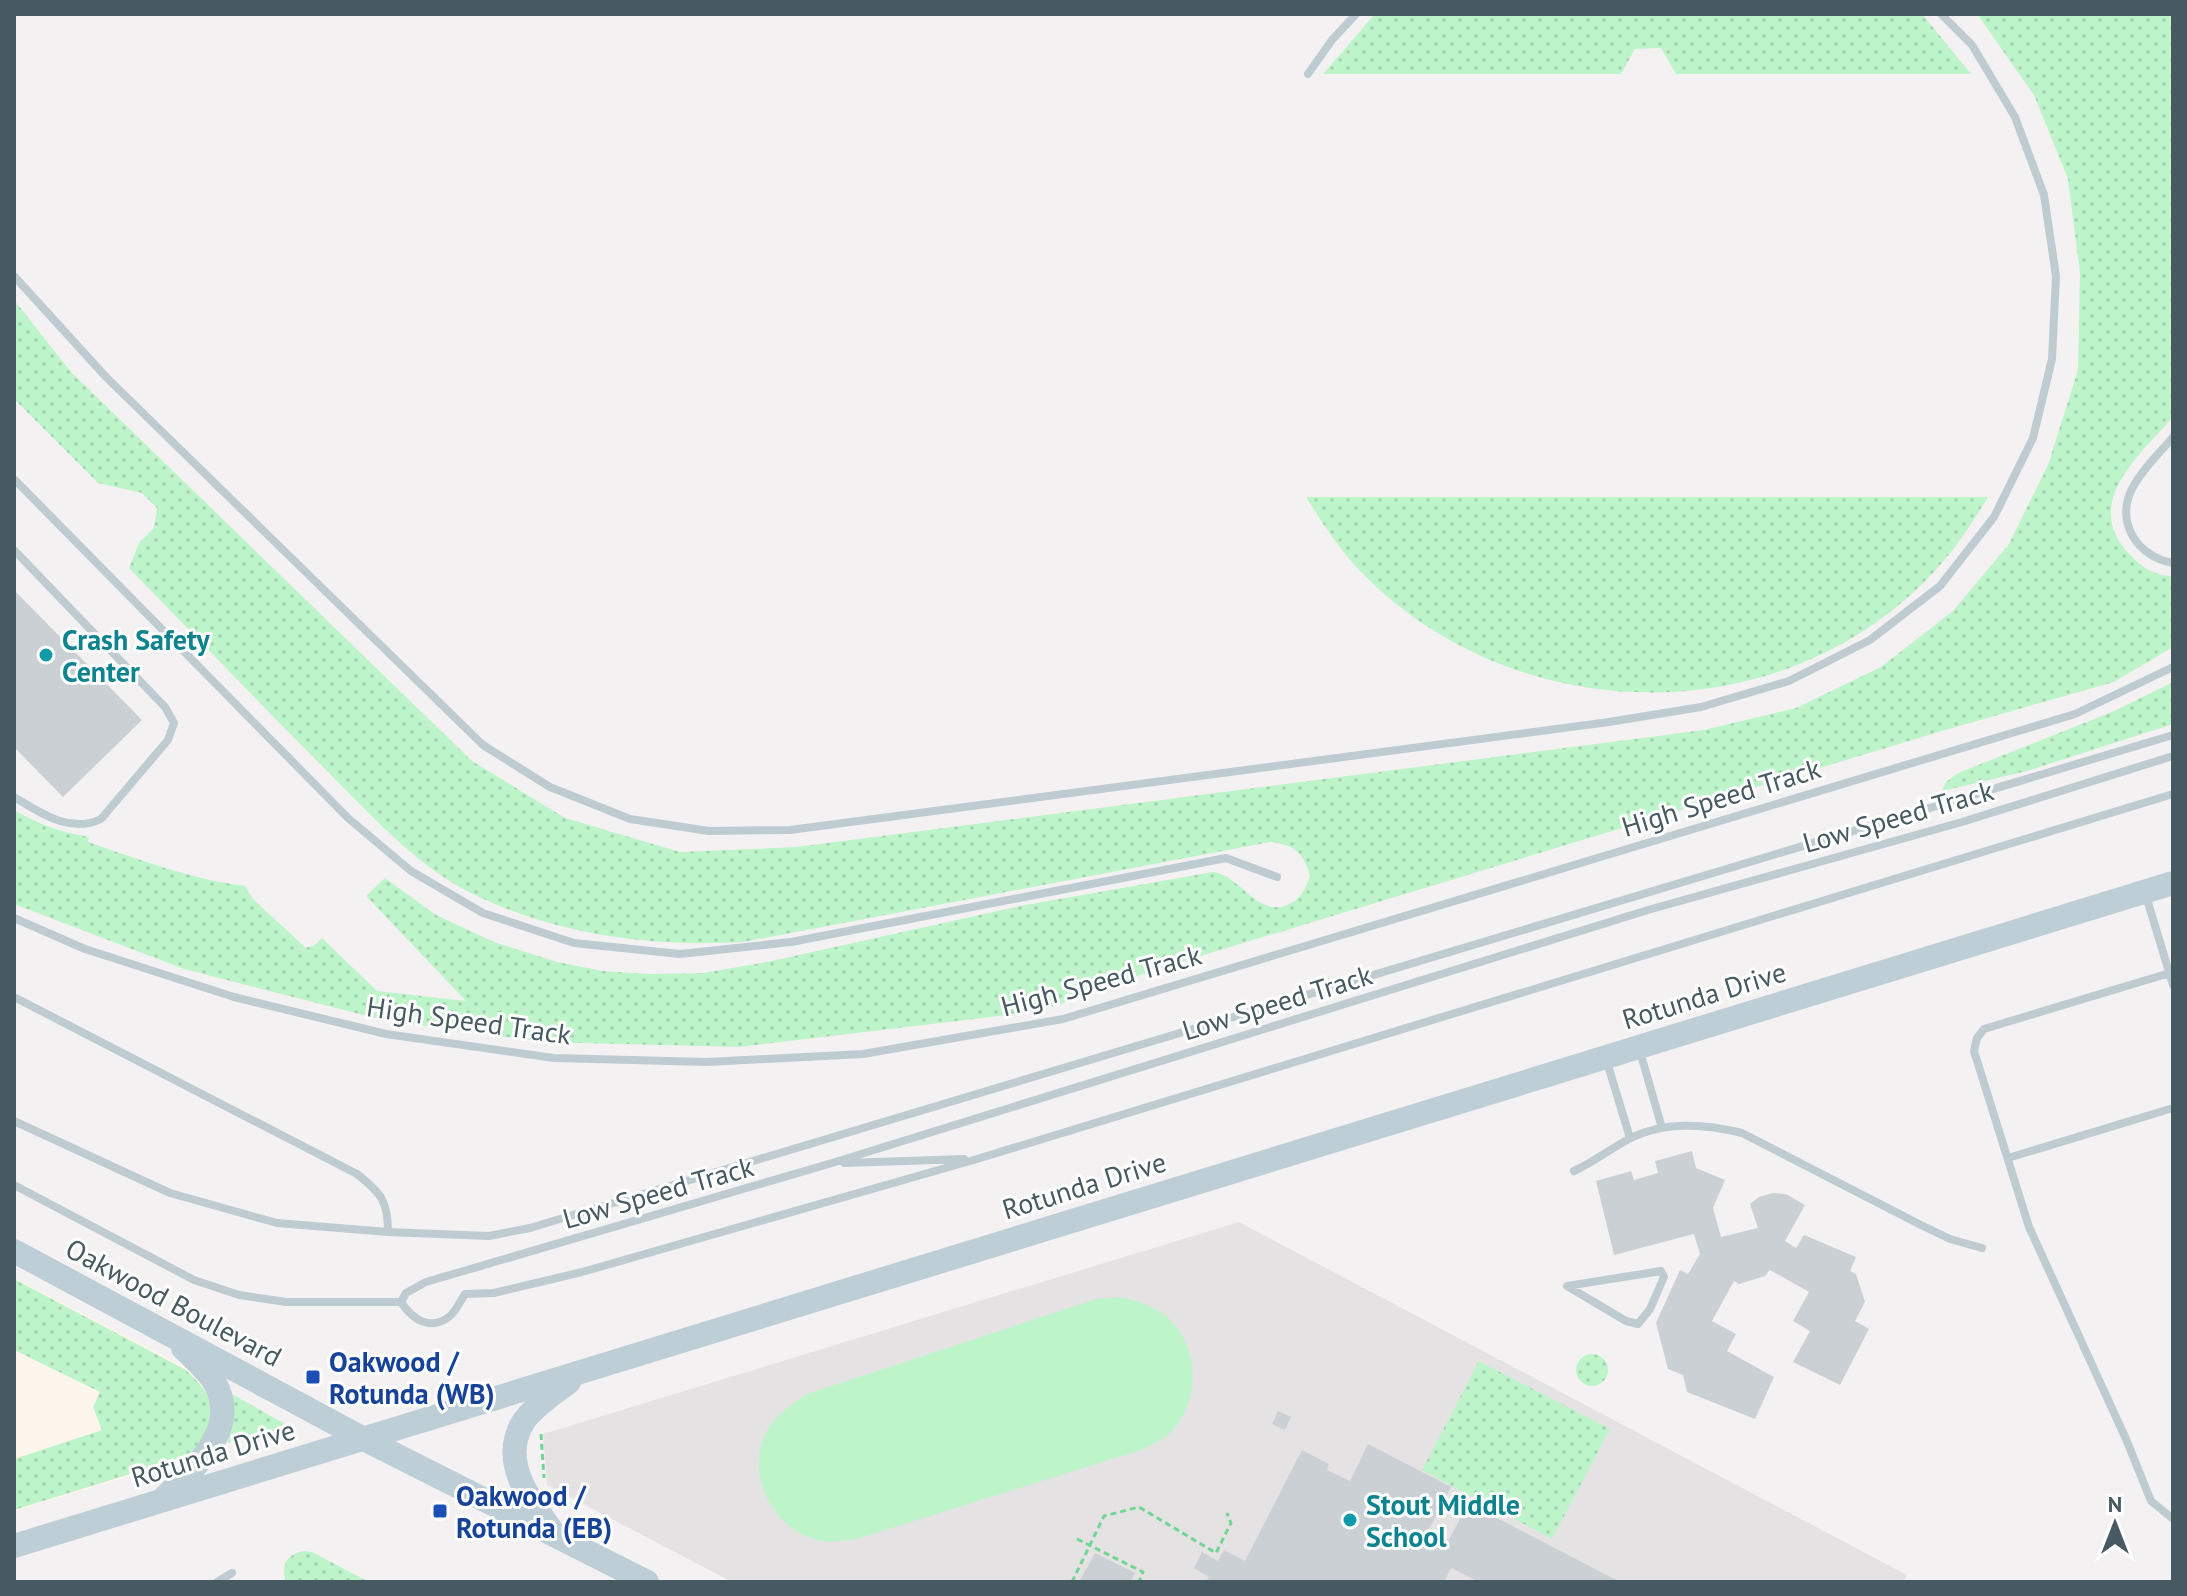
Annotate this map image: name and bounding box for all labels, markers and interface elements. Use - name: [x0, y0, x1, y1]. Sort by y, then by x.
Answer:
- place label: Crash Safety Center: [62, 621, 210, 690]
- marker: Crash Safety Center: [37, 646, 55, 664]
- street label: High Speed Track: [1617, 749, 1825, 845]
- street label: Low Speed Track: [1798, 771, 1998, 861]
- street label: High Speed Track: [997, 935, 1206, 1025]
- street label: Rotunda Drive: [1618, 953, 1790, 1037]
- street label: Low Speed Track: [1177, 955, 1377, 1048]
- street label: High Speed Track: [364, 987, 574, 1053]
- street label: Rotunda Drive: [998, 1143, 1170, 1227]
- street label: Low Speed Track: [558, 1147, 758, 1237]
- street label: Oakwood Boulevard: [60, 1229, 288, 1375]
- place label: Oakwood / Rotunda (WB): [329, 1343, 495, 1412]
- marker: Oakwood / Rotunda (WB): [304, 1368, 322, 1386]
- street label: Rotunda Drive: [127, 1411, 299, 1495]
- place label: Oakwood / Rotunda (EB): [456, 1477, 612, 1546]
- north arrow: [2075, 1484, 2155, 1564]
- place label: Stout Middle School: [1366, 1486, 1520, 1555]
- text: N: [2108, 1490, 2122, 1518]
- marker: Oakwood / Rotunda (EB): [431, 1502, 449, 1520]
- marker: Stout Middle School: [1341, 1511, 1359, 1529]

